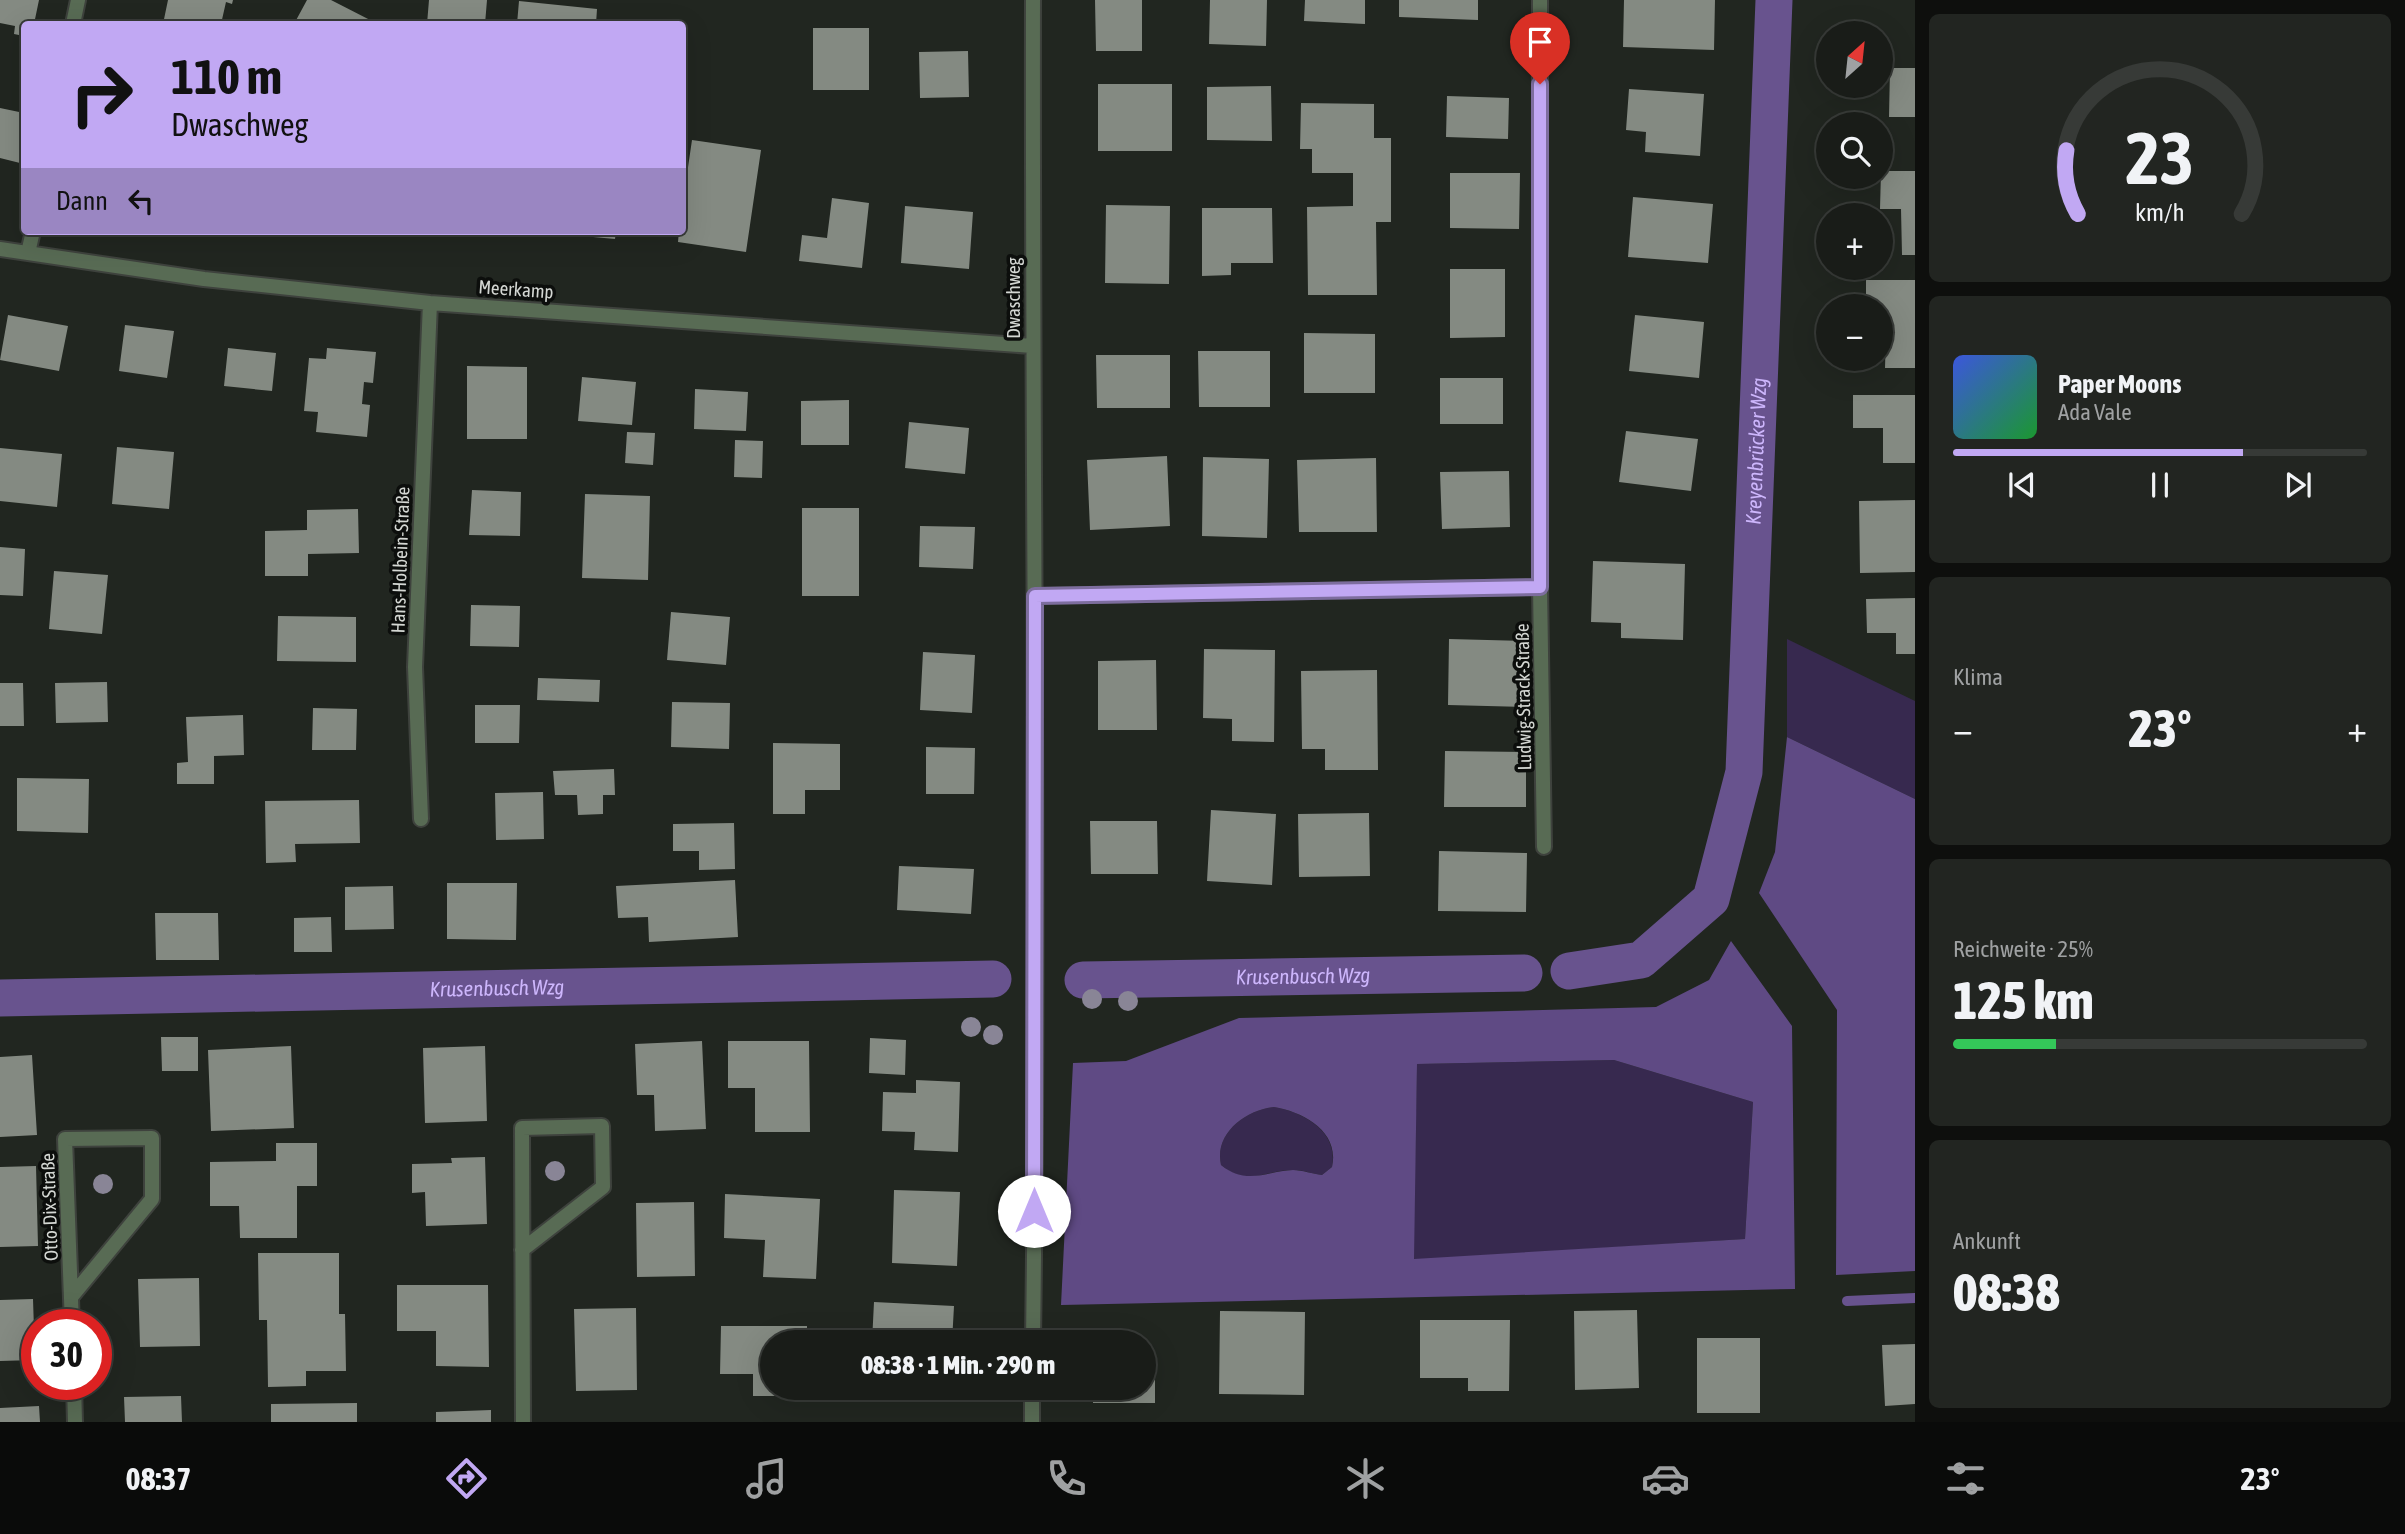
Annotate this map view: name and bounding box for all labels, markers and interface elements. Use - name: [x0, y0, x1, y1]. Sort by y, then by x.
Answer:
- pin: [1510, 12.0, 1570, 84]
- north arrow: [1816, 21, 1894, 98]
- map controls: [1816, 21, 1893, 371]
- icon: arrive: [1521, 23, 1559, 61]
- text: 110 m: [171, 48, 282, 104]
- icon: right: [56, 49, 147, 140]
- text: Dwaschweg: [171, 106, 308, 143]
- button: search: [1816, 112, 1893, 189]
- text: 23: [2126, 116, 2194, 199]
- icon: left: [122, 182, 160, 220]
- text: Dann: [56, 186, 108, 216]
- text: km/h: [2135, 198, 2185, 226]
- button: +: [1816, 203, 1893, 280]
- street label: Dwaschweg: [1002, 256, 1024, 339]
- street label: Meerkamp: [478, 275, 554, 303]
- button: −: [1816, 294, 1893, 371]
- text: Paper Moons: [2058, 369, 2181, 399]
- water label: Kreyenbrücker Wzg: [1741, 377, 1770, 525]
- text: Ada Vale: [2058, 399, 2132, 425]
- icon: previous: [2003, 466, 2041, 504]
- icon: pause: [2141, 466, 2179, 504]
- icon: next: [2279, 466, 2317, 504]
- street label: Hans-Holbein-Straße: [386, 486, 414, 634]
- street label: Ludwig-Strack-Straße: [1511, 623, 1535, 771]
- text: Klima: [1953, 664, 2003, 690]
- text: 23°: [2128, 698, 2192, 758]
- text: −: [1953, 707, 1973, 750]
- text: +: [2347, 707, 2367, 750]
- text: Reichweite · 25%: [1953, 936, 2093, 962]
- water label: Krusenbusch Wzg: [1235, 962, 1370, 989]
- text: 125 km: [1953, 970, 2094, 1030]
- water label: Krusenbusch Wzg: [429, 974, 564, 1001]
- street label: Otto-Dix-Straße: [36, 1153, 62, 1261]
- position arrow: [997, 1174, 1071, 1248]
- text: Ankunft: [1953, 1228, 2021, 1254]
- text: 08:38: [1953, 1262, 2060, 1322]
- speed limit sign: 30: [21, 1309, 112, 1400]
- text: 08:38 · 1 Min. · 290 m: [861, 1350, 1055, 1380]
- icon: directions: [442, 1454, 491, 1503]
- icon: music: [742, 1454, 791, 1503]
- icon: phone: [1042, 1454, 1091, 1503]
- icon: climate: [1341, 1454, 1390, 1503]
- icon: car: [1641, 1454, 1690, 1503]
- icon: filters: [1941, 1454, 1990, 1503]
- text: 08:37: [125, 1460, 191, 1497]
- text: 23°: [2241, 1460, 2280, 1497]

